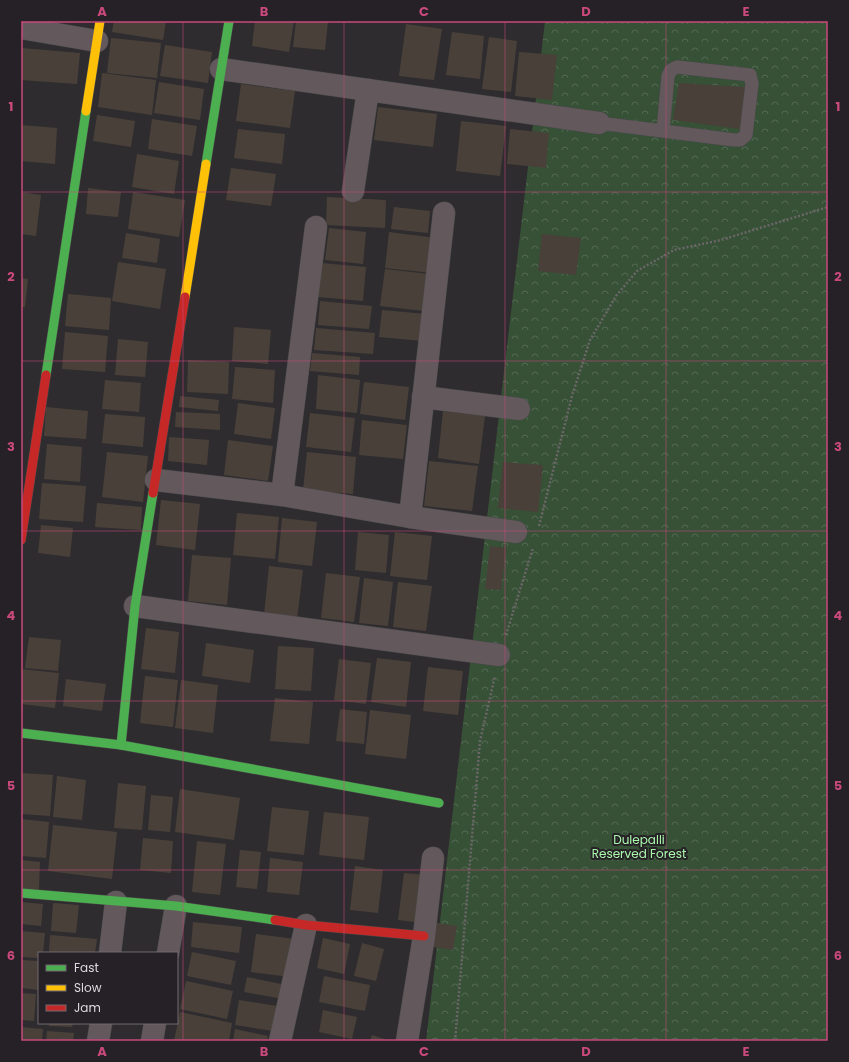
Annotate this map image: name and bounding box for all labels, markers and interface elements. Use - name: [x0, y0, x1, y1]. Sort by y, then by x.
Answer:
- text: A: [97, 2, 107, 21]
- text: B: [260, 2, 269, 21]
- text: C: [419, 2, 429, 21]
- text: D: [581, 2, 591, 21]
- text: E: [742, 2, 750, 21]
- text: 1: [9, 97, 13, 116]
- text: 1: [836, 97, 840, 116]
- text: 2: [7, 267, 15, 286]
- text: 2: [834, 267, 842, 286]
- text: 3: [7, 437, 15, 456]
- text: 3: [834, 437, 842, 456]
- text: 4: [7, 606, 16, 625]
- text: 4: [834, 606, 843, 625]
- text: 5: [7, 776, 15, 795]
- text: 5: [834, 776, 842, 795]
- park label: Dulepalli Reserved Forest: [592, 831, 686, 862]
- text: 6: [7, 946, 15, 965]
- text: 6: [834, 946, 842, 965]
- legend: [38, 952, 178, 1024]
- text: Fast: [74, 959, 99, 976]
- text: Slow: [74, 979, 102, 996]
- text: Jam: [74, 999, 101, 1016]
- text: A: [97, 1042, 107, 1061]
- text: B: [260, 1042, 269, 1061]
- text: C: [419, 1042, 429, 1061]
- text: D: [581, 1042, 591, 1061]
- text: E: [742, 1042, 750, 1061]

